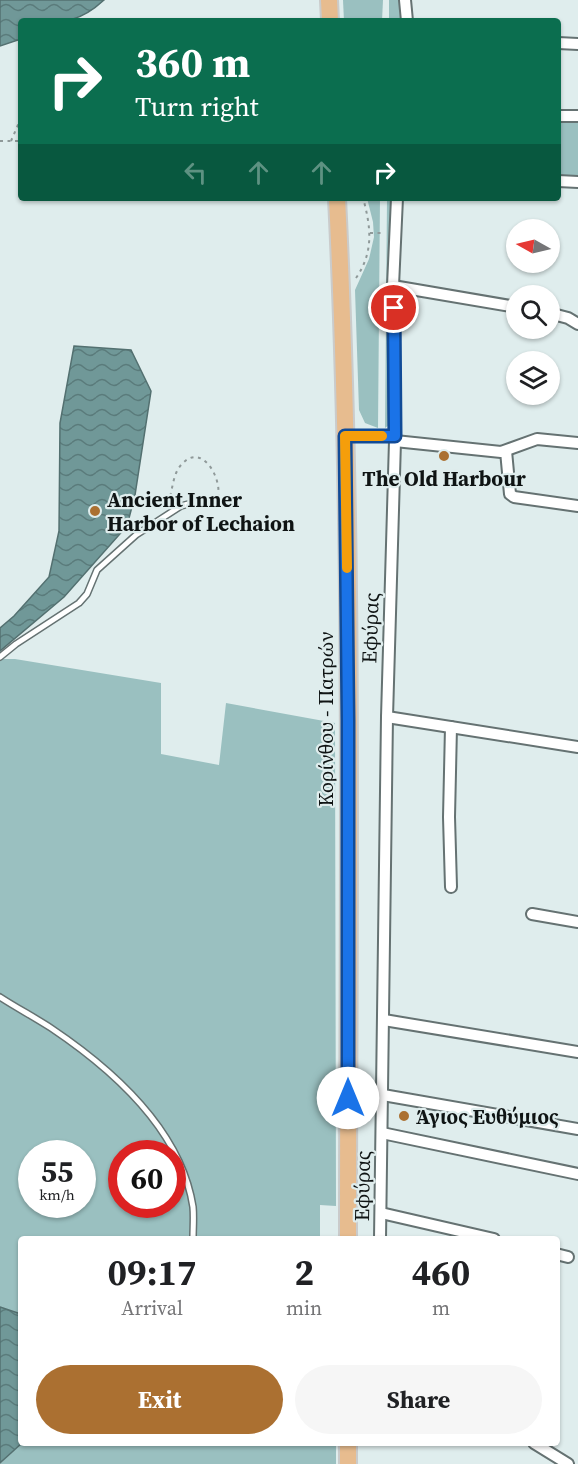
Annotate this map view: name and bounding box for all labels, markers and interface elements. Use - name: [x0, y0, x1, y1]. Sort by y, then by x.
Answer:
- text: 360 m: [135, 33, 250, 91]
- icon: right: [36, 42, 114, 120]
- text: Turn right: [135, 88, 259, 125]
- icon: left: [179, 156, 212, 189]
- icon: ahead: [242, 156, 275, 189]
- icon: ahead: [305, 156, 338, 189]
- icon: right: [368, 156, 401, 189]
- north arrow: [506, 219, 560, 273]
- map controls: [506, 219, 560, 405]
- pin: [368, 282, 419, 333]
- button: search: [506, 285, 560, 339]
- icon: arrive: [377, 291, 410, 324]
- button: layers: [506, 351, 560, 405]
- marker: The Old Harbour: [437, 449, 451, 463]
- place label: The Old Harbour: [362, 464, 526, 493]
- place label: Ancient Inner Harbor of Lechaion: [107, 485, 295, 538]
- marker: Ancient Inner Harbor of Lechaion: [88, 504, 102, 518]
- street label: Εφύρας: [354, 592, 386, 664]
- street label: Κορίνθου - Πατρών: [311, 631, 340, 807]
- position arrow: [316, 1066, 380, 1130]
- place label: Άγιος Ευθύμιος: [416, 1102, 559, 1131]
- marker: Άγιος Ευθύμιος: [397, 1109, 411, 1123]
- speed limit sign: 60: [108, 1140, 186, 1218]
- street label: Εφύρας: [347, 1150, 377, 1222]
- text: 55: [41, 1151, 73, 1192]
- text: km/h: [39, 1184, 75, 1205]
- text: 09:17: [108, 1248, 196, 1297]
- text: 2: [294, 1248, 314, 1297]
- text: 460: [412, 1248, 470, 1297]
- text: Arrival: [121, 1294, 183, 1322]
- text: min: [286, 1294, 322, 1322]
- text: m: [432, 1294, 450, 1322]
- button: Exit: [36, 1365, 283, 1434]
- button: Share: [295, 1365, 542, 1434]

